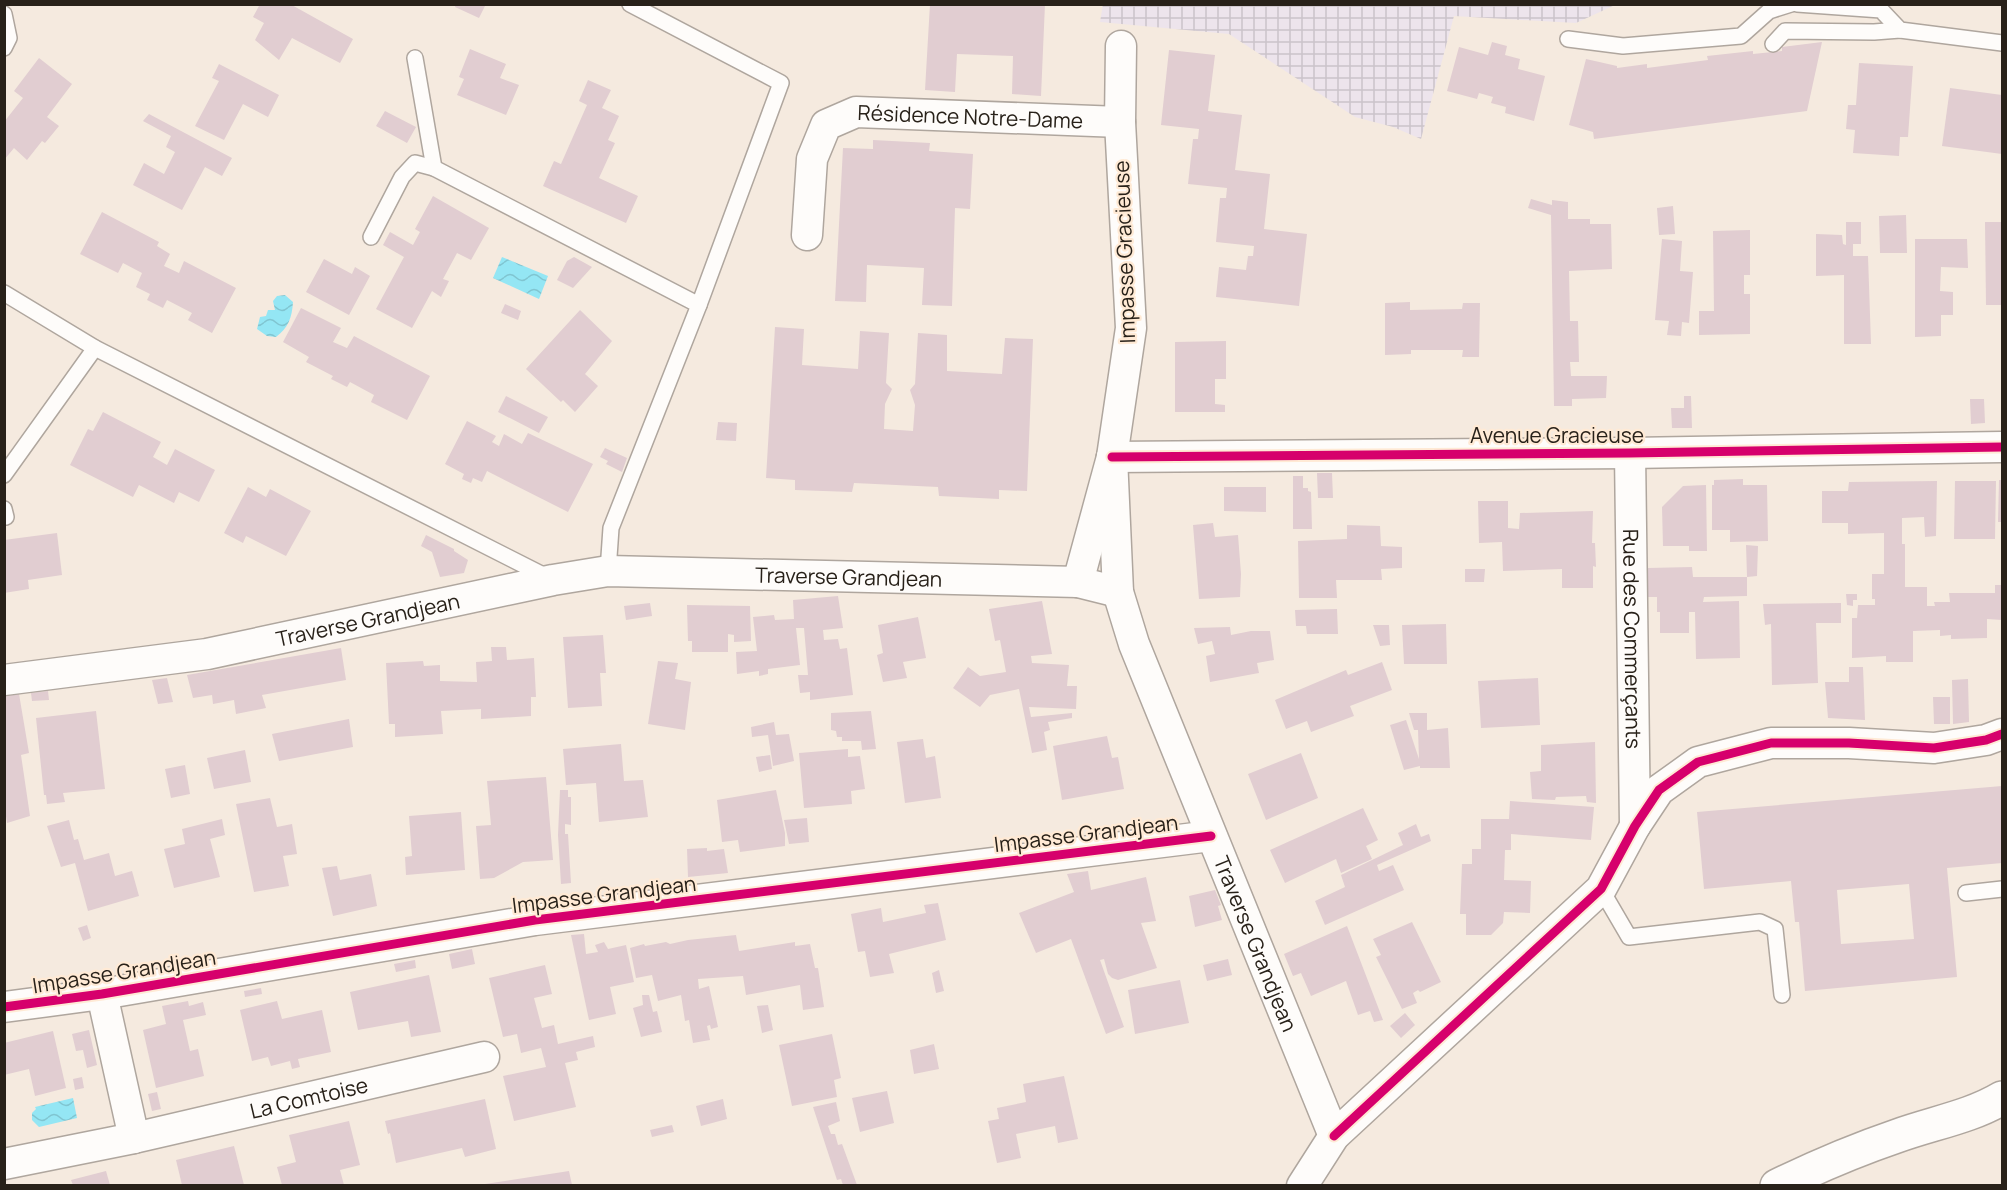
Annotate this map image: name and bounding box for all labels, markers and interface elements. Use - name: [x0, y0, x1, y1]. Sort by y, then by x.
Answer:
- street label: Résidence Notre-Dame: [857, 98, 1084, 135]
- street label: Impasse Gracieuse: [1107, 160, 1141, 344]
- street label: Avenue Gracieuse: [1470, 421, 1644, 449]
- street label: Rue des Commerçants: [1617, 529, 1648, 749]
- street label: Traverse Grandjean: [755, 560, 943, 593]
- street label: Traverse Grandjean: [273, 586, 462, 653]
- street label: Impasse Grandjean: [992, 808, 1180, 858]
- street label: Traverse Grandjean: [1208, 852, 1304, 1036]
- street label: Impasse Grandjean: [510, 869, 698, 919]
- street label: Impasse Grandjean: [30, 943, 218, 999]
- street label: La Comtoise: [247, 1070, 371, 1125]

